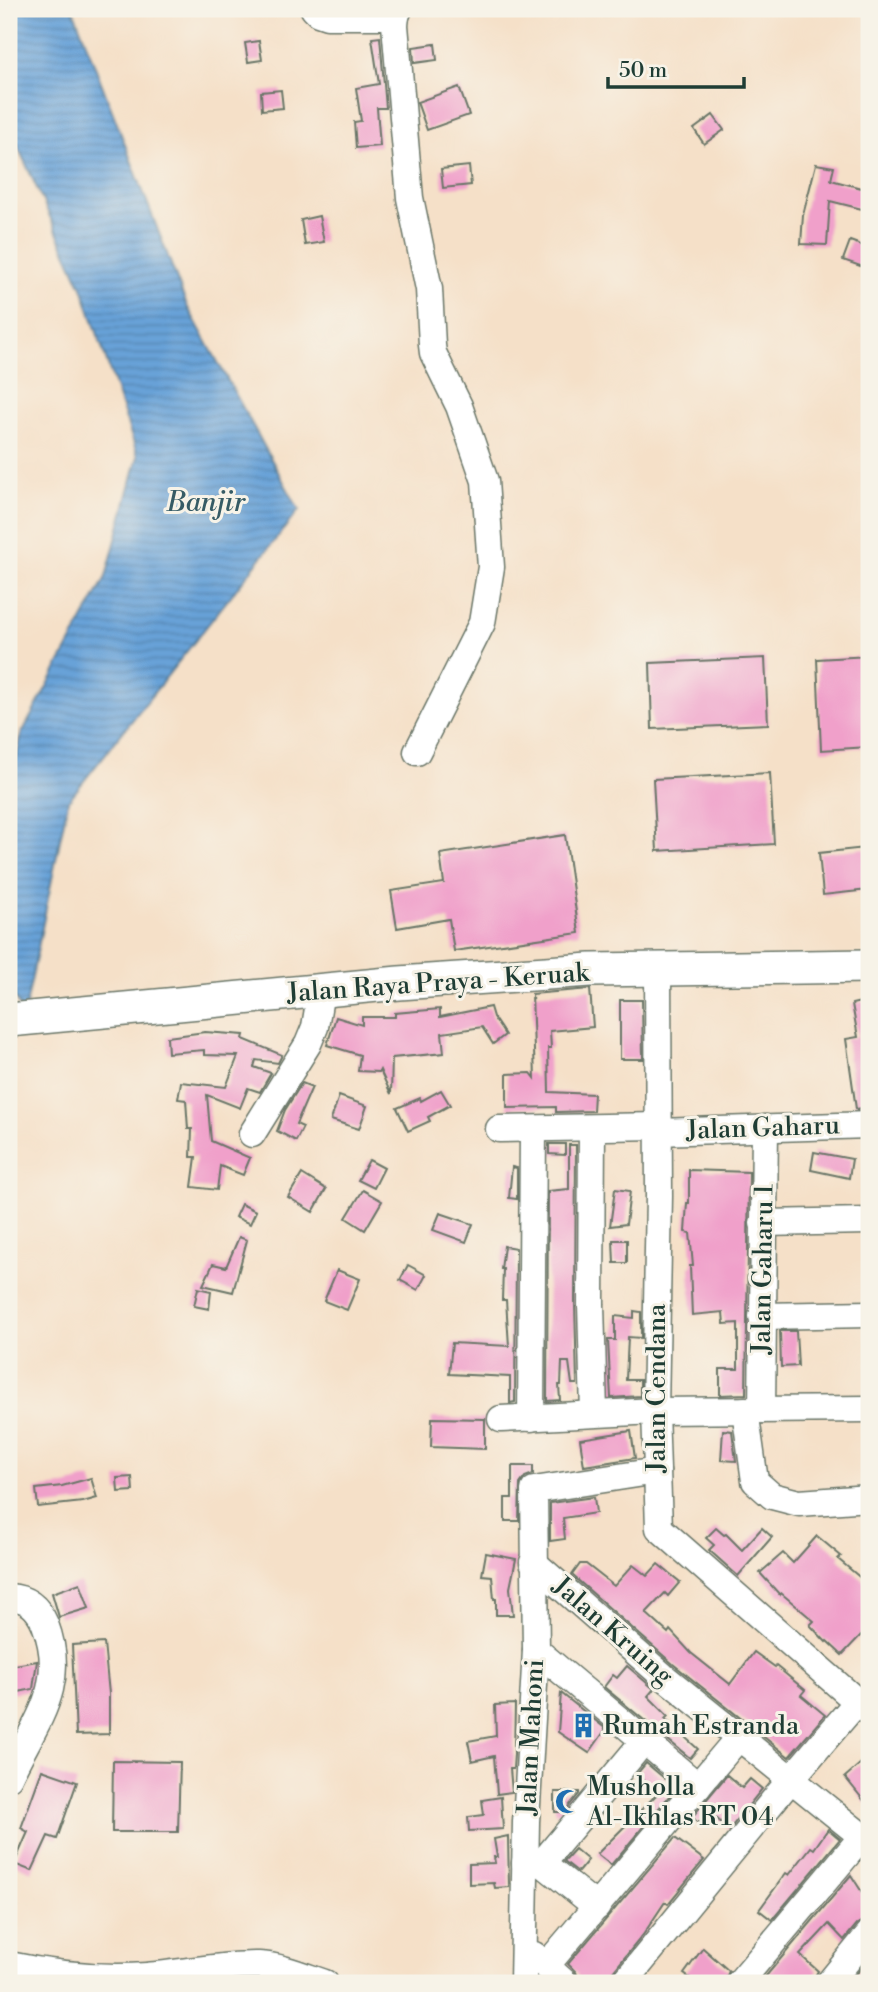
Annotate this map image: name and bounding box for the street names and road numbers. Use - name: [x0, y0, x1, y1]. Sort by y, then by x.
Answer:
- street label: Jalan Raya Praya - Keruak: [285, 956, 591, 1010]
- street label: Jalan Gaharu: [685, 1109, 841, 1147]
- street label: Jalan Gaharu 1: [745, 1184, 780, 1355]
- street label: Jalan Cendana: [641, 1303, 673, 1473]
- street label: Jalan Kruing: [545, 1569, 680, 1692]
- street label: Jalan Mahoni: [511, 1658, 551, 1817]

